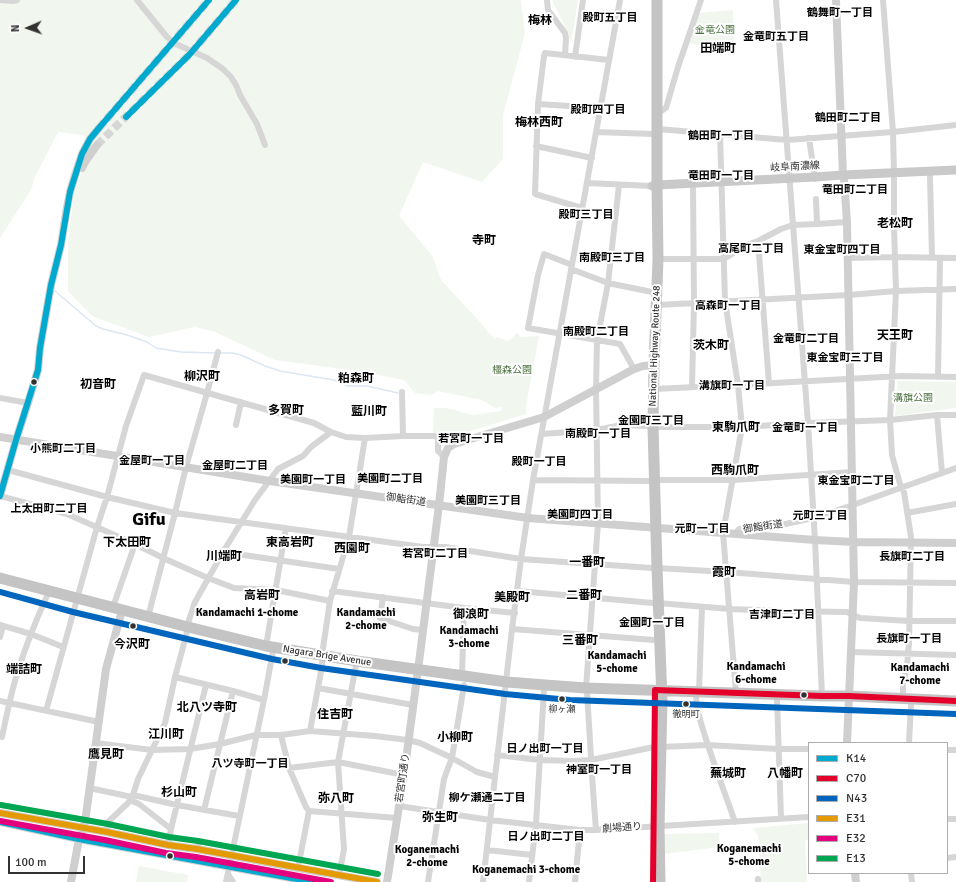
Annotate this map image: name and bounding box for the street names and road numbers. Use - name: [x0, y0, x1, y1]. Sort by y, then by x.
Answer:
- street label: 岐阜南濃線: [770, 160, 820, 174]
- street label: National Highway Route 248: [647, 285, 663, 407]
- street label: 御鮨街道: [385, 491, 427, 509]
- street label: 御鮨街道: [742, 518, 784, 536]
- street label: Nagara Brige Avenue: [282, 643, 372, 669]
- street label: 若宮町通り: [394, 752, 412, 804]
- street label: 劇場通り: [602, 821, 642, 835]

